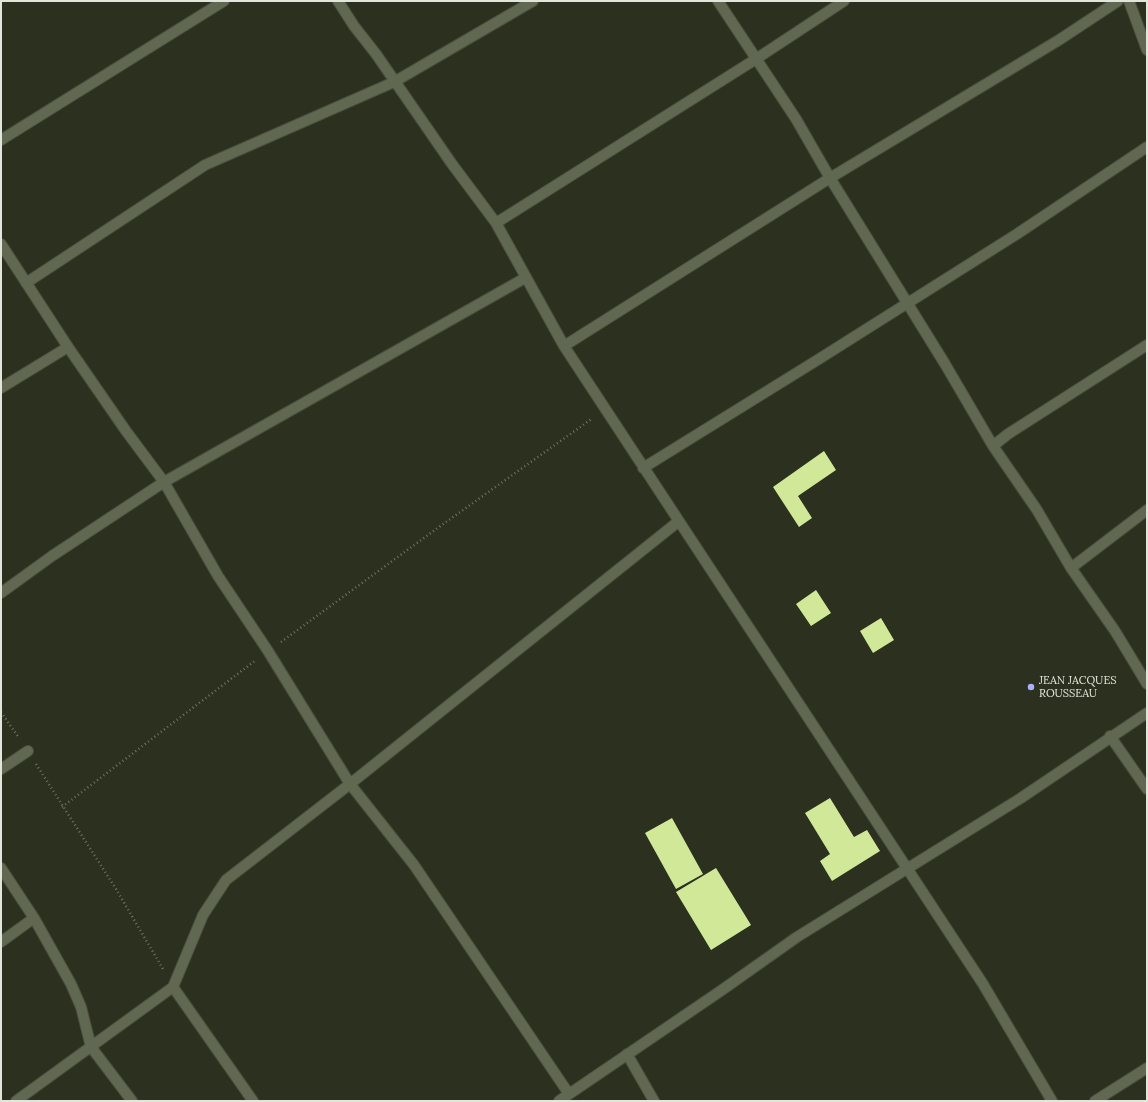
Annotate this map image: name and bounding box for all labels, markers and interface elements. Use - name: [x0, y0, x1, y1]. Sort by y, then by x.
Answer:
- place label: JEAN JACQUES ROUSSEAU: [1039, 674, 1116, 700]
- marker: JEAN JACQUES ROUSSEAU: [1026, 682, 1036, 692]

